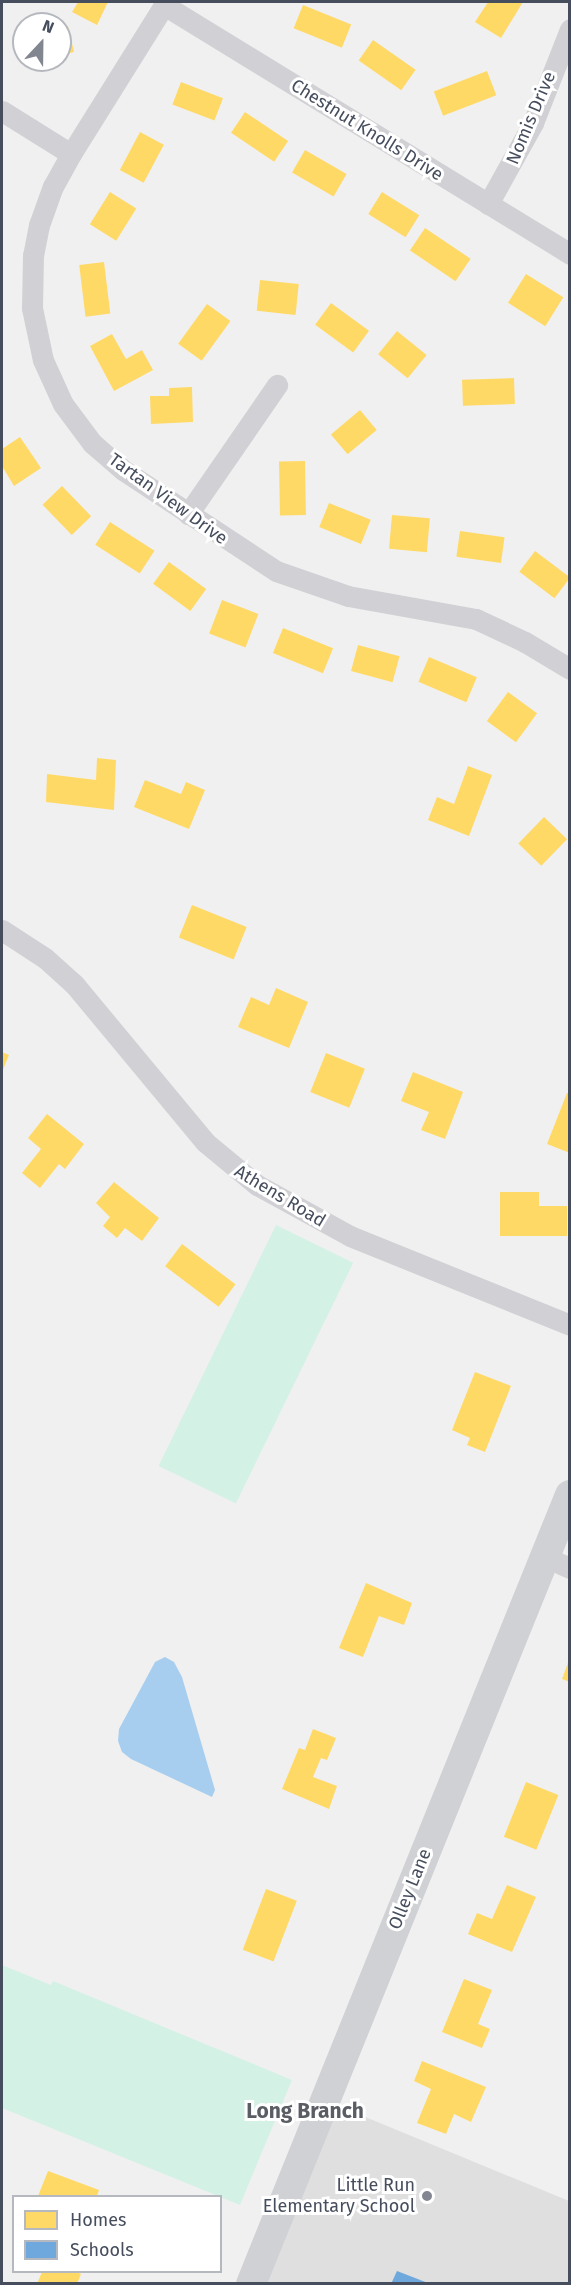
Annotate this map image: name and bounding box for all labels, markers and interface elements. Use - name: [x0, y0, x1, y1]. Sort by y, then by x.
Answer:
- north arrow: [12, 12, 72, 72]
- text: N: [40, 16, 57, 37]
- street label: Nomis Drive: [502, 68, 560, 168]
- street label: Chestnut Knolls Drive: [287, 74, 447, 186]
- street label: Tartan View Drive: [104, 449, 232, 549]
- street label: Athens Road: [231, 1160, 329, 1232]
- street label: Olley Lane: [384, 1845, 436, 1933]
- district label: Long Branch: [246, 2098, 364, 2124]
- place label: Little Run Elementary School: [263, 2175, 415, 2218]
- marker: Little Run Elementary School: [420, 2189, 434, 2203]
- legend: [12, 2195, 222, 2273]
- text: Homes: [70, 2209, 126, 2231]
- text: Schools: [70, 2239, 134, 2261]

